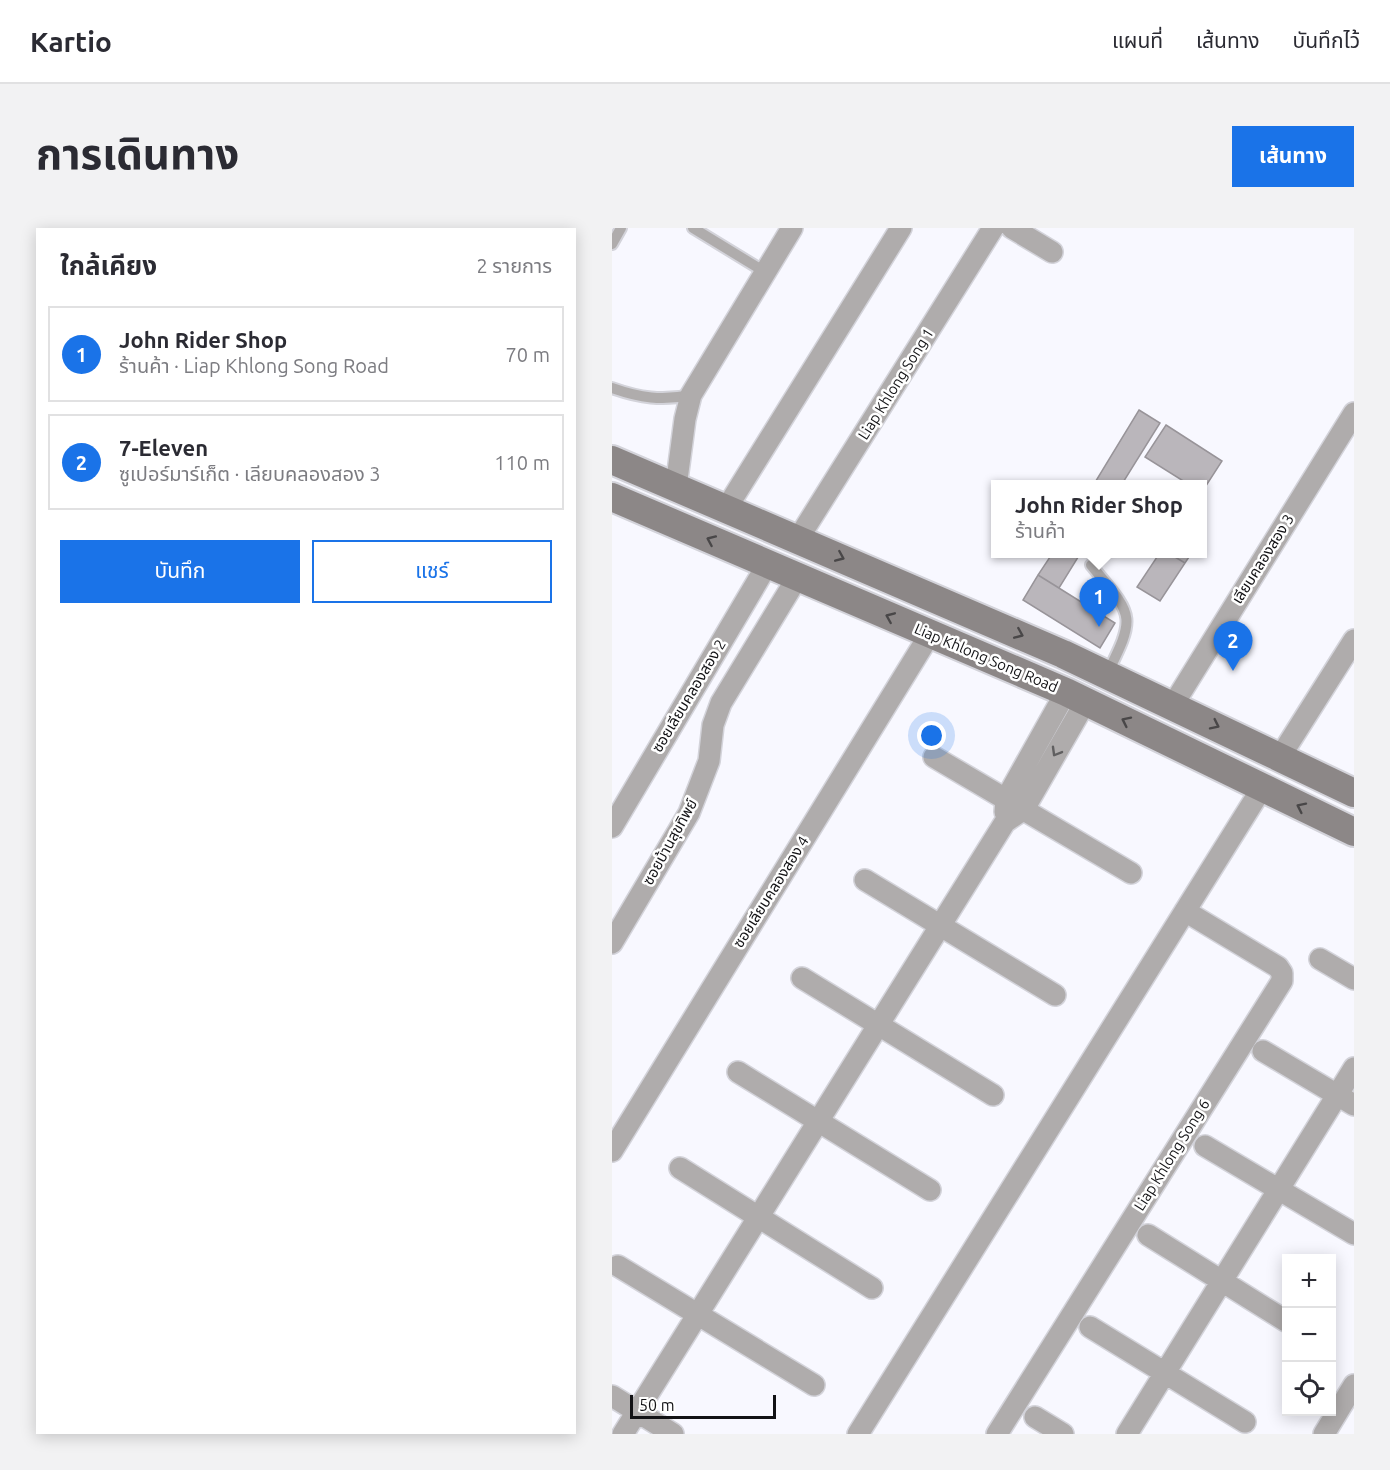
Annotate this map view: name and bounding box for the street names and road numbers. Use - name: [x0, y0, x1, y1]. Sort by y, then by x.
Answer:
- street label: Liap Khlong Song 1: [854, 325, 937, 442]
- street label: เลียบคลองสอง 3: [1228, 511, 1297, 607]
- street label: Liap Khlong Song Road: [912, 620, 1060, 695]
- street label: ซอยเลียบคลองสอง 2: [648, 636, 729, 755]
- street label: ซอยบ้านสุขทิพย์: [639, 796, 701, 888]
- street label: ซอยเลียบคลองสอง 4: [729, 833, 812, 951]
- street label: Liap Khlong Song 6: [1130, 1096, 1213, 1213]

